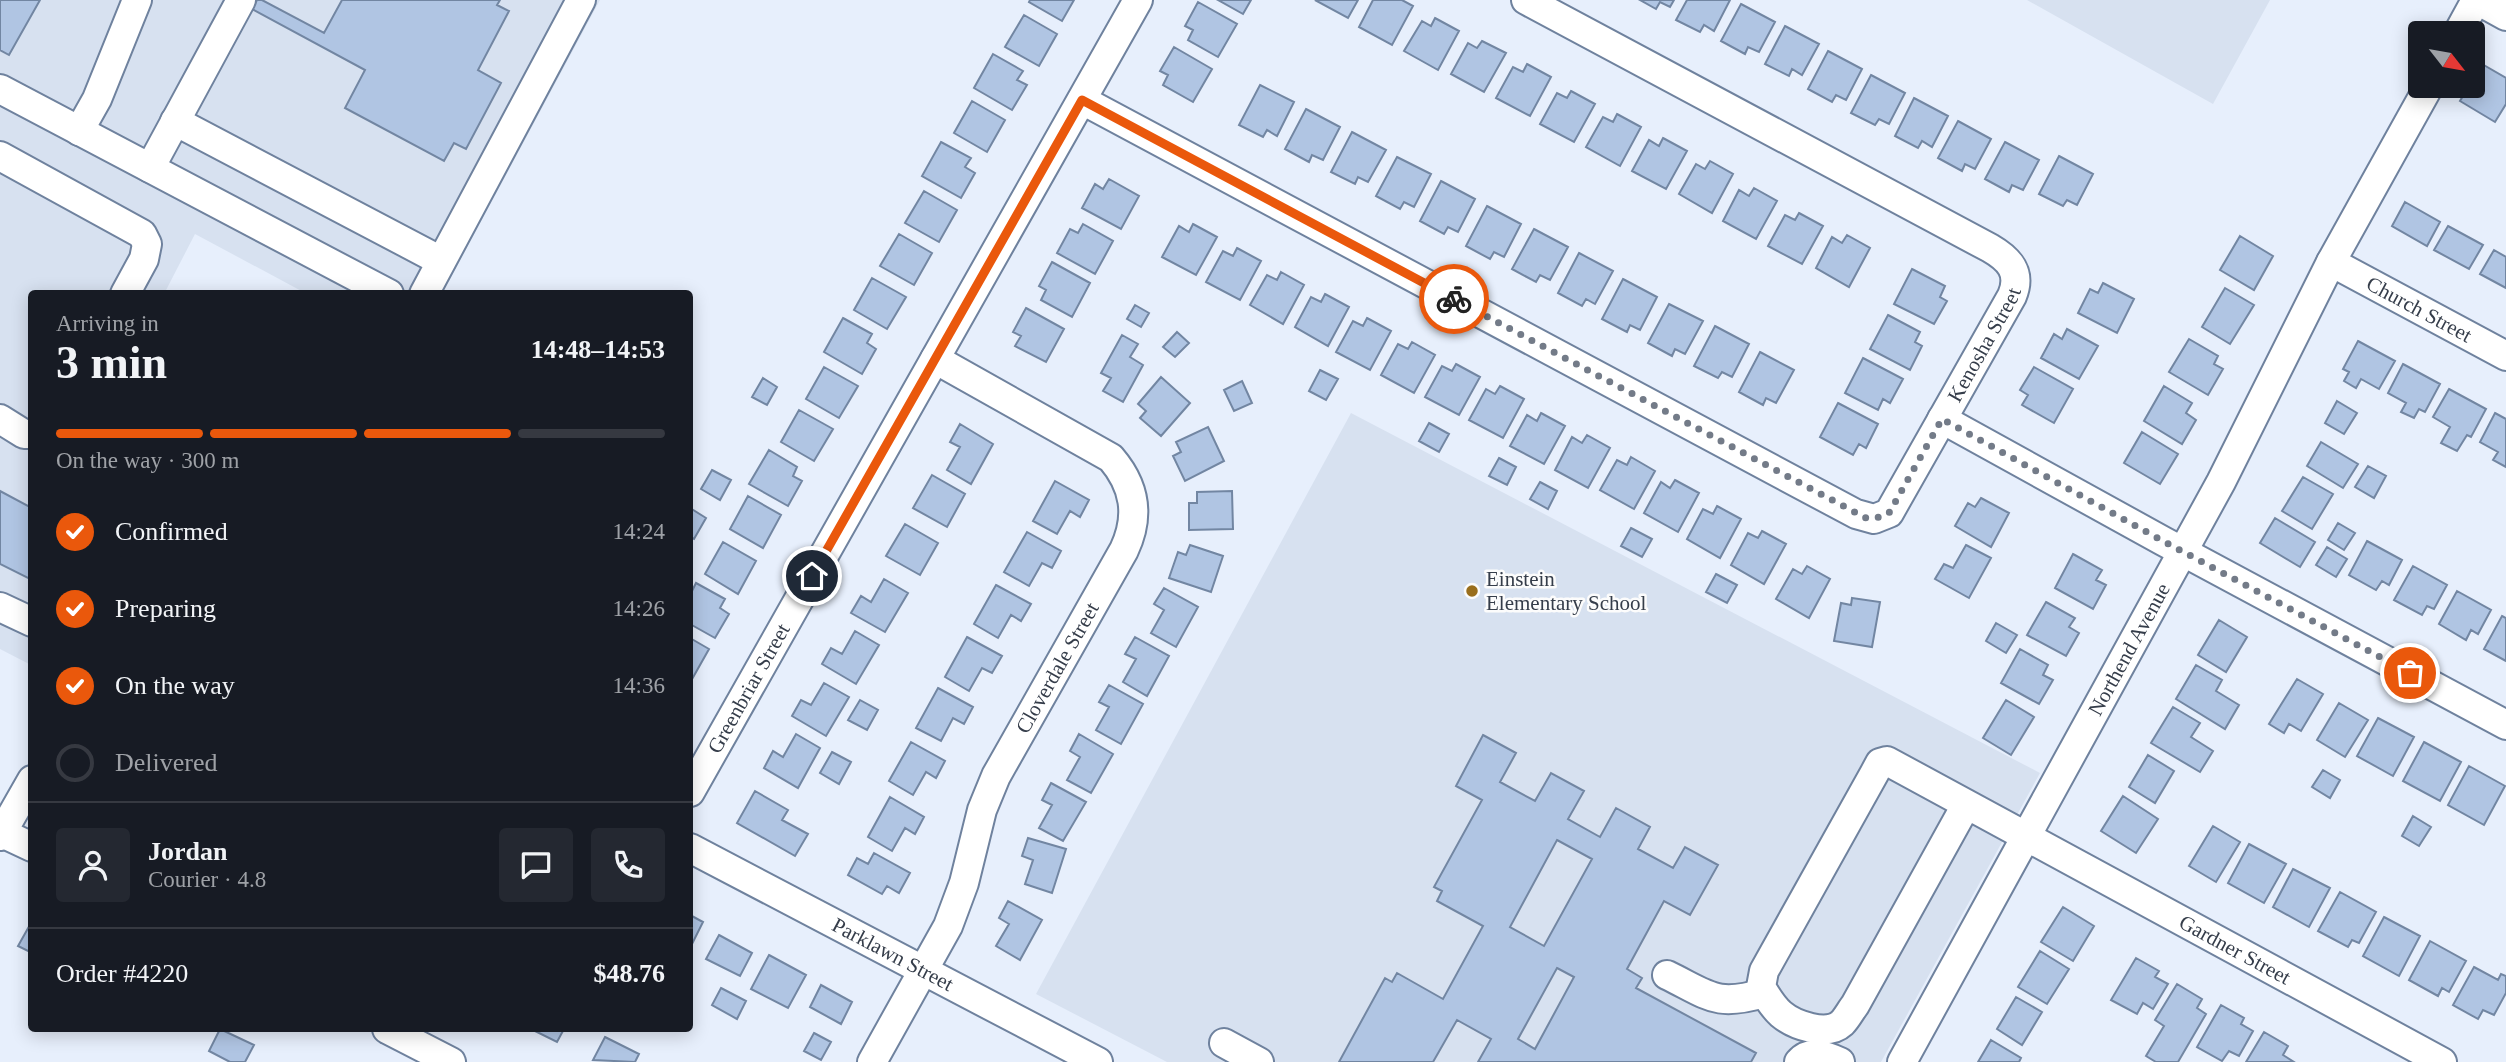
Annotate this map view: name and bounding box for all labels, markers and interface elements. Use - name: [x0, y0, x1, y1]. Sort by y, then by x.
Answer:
- north arrow: [2408, 21, 2485, 98]
- map controls: [2408, 21, 2485, 98]
- courier: [1419, 264, 1489, 334]
- street label: Church Street: [2362, 271, 2476, 347]
- icon: bike: [1435, 280, 1473, 318]
- street label: Kenosha Street: [1942, 285, 2026, 406]
- text: Arriving in: [56, 311, 159, 336]
- text: 14:48–14:53: [531, 335, 665, 364]
- text: 3 min: [56, 337, 167, 388]
- text: On the way · 300 m: [56, 448, 239, 473]
- icon: check: [56, 513, 94, 551]
- text: Confirmed: [115, 517, 228, 546]
- text: 14:24: [613, 519, 665, 544]
- pin: [782, 546, 842, 606]
- icon: home: [793, 557, 831, 595]
- place label: Einstein Elementary School: [1486, 567, 1647, 615]
- street label: Northend Avenue: [2083, 579, 2175, 720]
- marker: Einstein Elementary School: [1464, 583, 1480, 599]
- icon: check: [56, 590, 94, 628]
- text: Preparing: [115, 594, 216, 623]
- text: 14:26: [613, 596, 665, 621]
- street label: Cloverdale Street: [1011, 598, 1104, 737]
- street label: Greenbriar Street: [702, 619, 795, 758]
- pin: [2380, 643, 2440, 703]
- icon: bag: [2391, 654, 2429, 692]
- icon: check: [56, 667, 94, 705]
- text: On the way: [115, 671, 235, 700]
- text: 14:36: [613, 673, 665, 698]
- text: Delivered: [115, 748, 218, 777]
- button: person: [56, 828, 130, 902]
- button: chat: [499, 828, 573, 902]
- button: phone: [591, 828, 665, 902]
- text: Jordan: [148, 837, 227, 866]
- text: Courier · 4.8: [148, 867, 266, 892]
- street label: Gardner Street: [2175, 910, 2295, 990]
- street label: Parklawn Street: [828, 913, 958, 996]
- text: Order #4220: [56, 959, 188, 988]
- text: $48.76: [594, 959, 665, 988]

